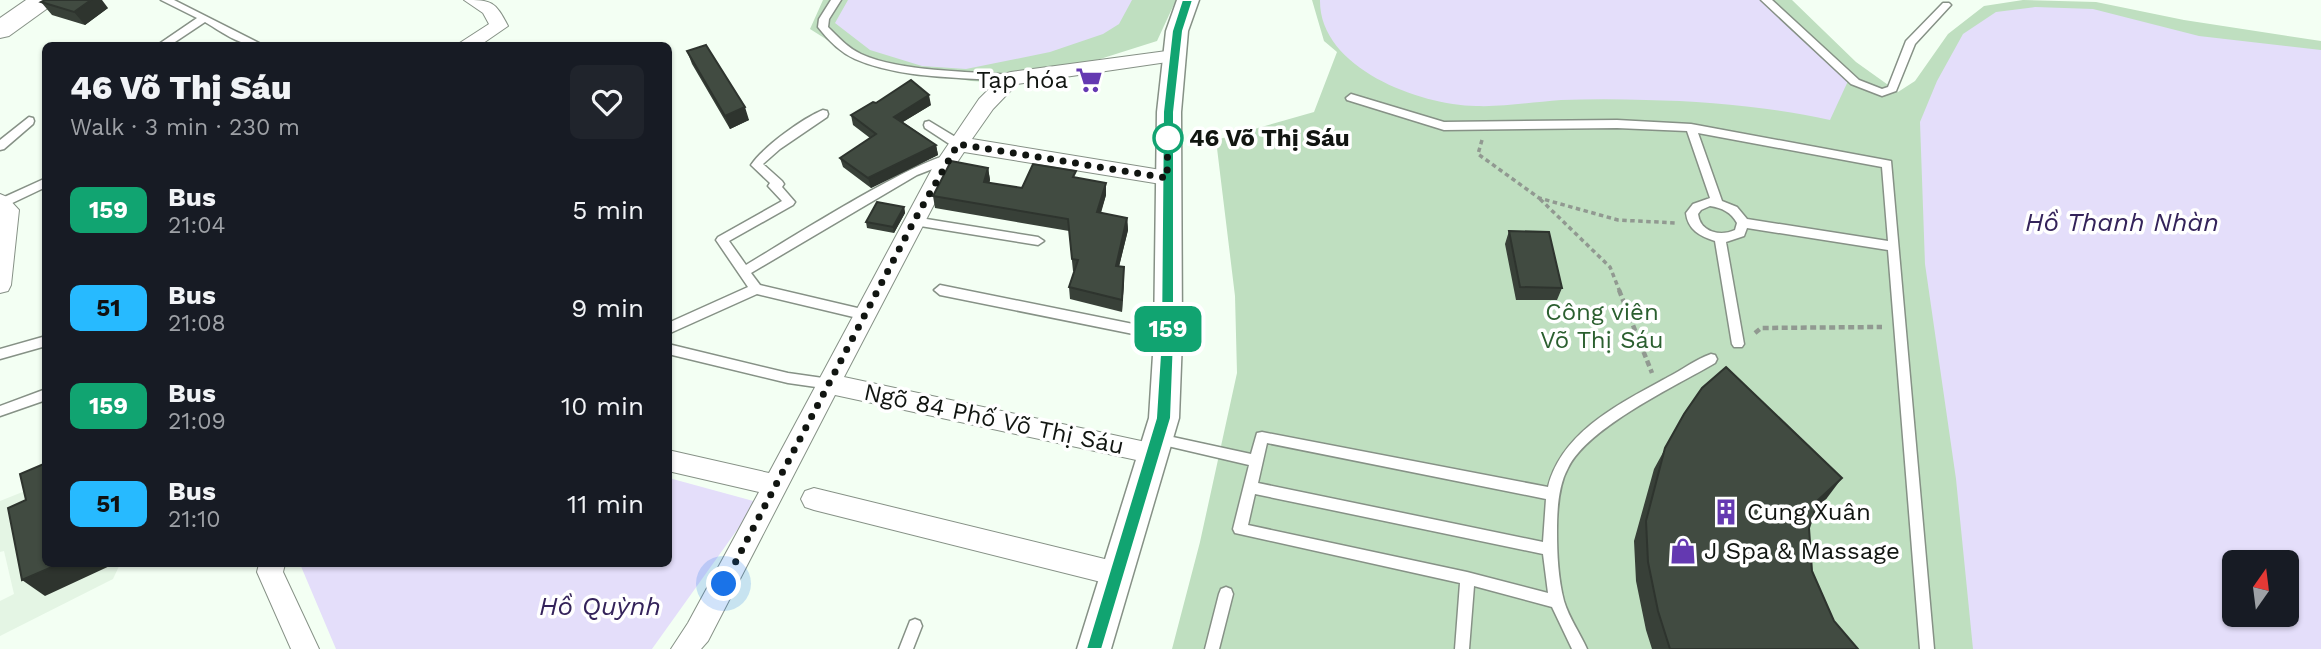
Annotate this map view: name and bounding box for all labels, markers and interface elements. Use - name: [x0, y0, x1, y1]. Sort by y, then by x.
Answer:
- button: heart: [570, 65, 644, 139]
- supermarket icon: Tạp hóa: [1074, 65, 1104, 95]
- place label: Tạp hóa: [976, 66, 1068, 94]
- text: 46 Võ Thị Sáu: [70, 68, 291, 107]
- text: Walk · 3 min · 230 m: [70, 114, 300, 141]
- marker: 46 Võ Thị Sáu: [1153, 123, 1183, 153]
- place label: 46 Võ Thị Sáu: [1189, 124, 1350, 152]
- text: Bus: [168, 182, 216, 212]
- text: 5 min: [572, 195, 644, 225]
- text: 159: [89, 196, 128, 224]
- water label: Hồ Thanh Nhàn: [2025, 207, 2219, 237]
- text: 21:04: [168, 212, 226, 239]
- text: Bus: [168, 280, 216, 310]
- text: 9 min: [571, 293, 644, 323]
- text: 51: [96, 294, 121, 322]
- park label: Công viên Võ Thị Sáu: [1540, 298, 1664, 354]
- line badge: 159: [1128, 306, 1208, 352]
- text: 21:08: [168, 310, 226, 337]
- text: 159: [1148, 315, 1188, 343]
- text: Bus: [168, 378, 216, 408]
- street label: Ngõ 84 Phố Võ Thị Sáu: [861, 378, 1127, 460]
- text: 10 min: [561, 391, 644, 421]
- text: 159: [89, 392, 128, 420]
- text: 21:09: [168, 408, 226, 435]
- text: Bus: [168, 476, 216, 506]
- text: 11 min: [567, 489, 644, 519]
- text: 51: [96, 490, 121, 518]
- building icon: Cung Xuân: [1711, 497, 1741, 527]
- place label: Cung Xuân: [1747, 498, 1871, 526]
- text: 21:10: [168, 506, 220, 533]
- shop icon: J Spa & Massage: [1668, 536, 1698, 566]
- place label: J Spa & Massage: [1704, 537, 1900, 565]
- north arrow: [2222, 550, 2300, 626]
- map controls: [2222, 550, 2299, 627]
- your location: [706, 566, 741, 601]
- water label: Hồ Quỳnh: [539, 591, 661, 621]

